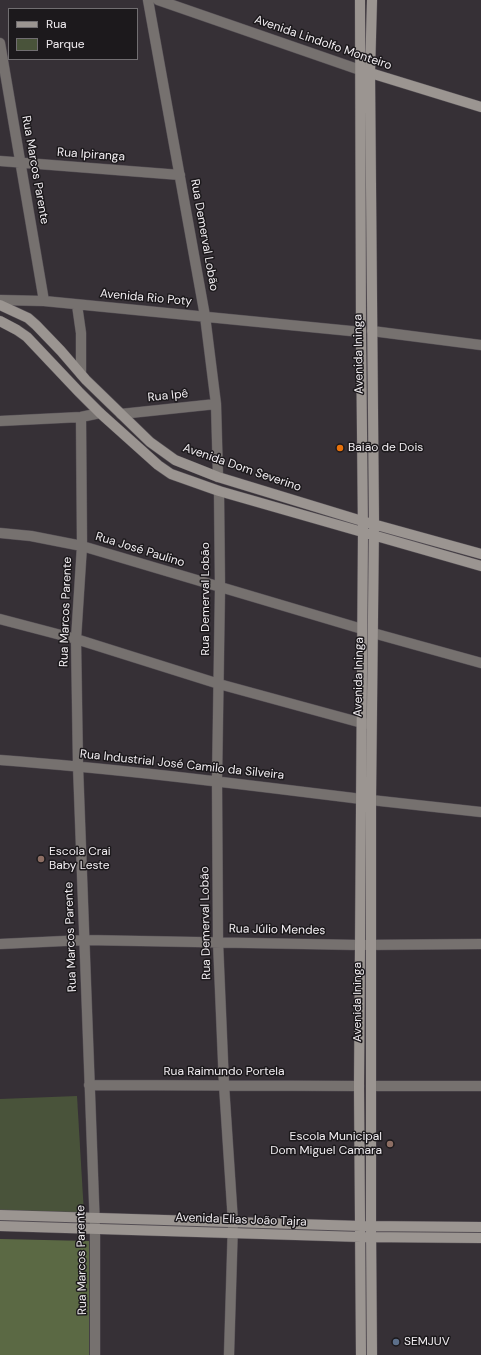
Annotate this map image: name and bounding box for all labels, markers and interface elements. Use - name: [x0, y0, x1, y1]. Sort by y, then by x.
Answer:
- legend: [8, 8, 138, 60]
- street label: Avenida Lindolfo Monteiro: [252, 13, 394, 73]
- text: Rua: [46, 16, 67, 32]
- text: Parque: [46, 36, 85, 52]
- street label: Rua Marcos Parente: [18, 114, 52, 226]
- street label: Rua Ipiranga: [57, 145, 125, 165]
- street label: Rua Demerval Lobão: [187, 178, 221, 292]
- street label: Avenida Rio Poty: [99, 287, 193, 309]
- street label: Avenida Ininga: [351, 314, 367, 394]
- street label: Rua Ipê: [147, 387, 189, 405]
- street label: Avenida Dom Severino: [181, 441, 303, 495]
- place label: Baião de Dois: [348, 441, 423, 455]
- marker: Baião de Dois: [335, 443, 345, 453]
- street label: Rua José Paulino: [94, 530, 186, 570]
- street label: Rua Demerval Lobão: [199, 542, 213, 656]
- street label: Rua Marcos Parente: [57, 557, 75, 667]
- street label: Avenida Ininga: [351, 637, 367, 717]
- street label: Rua Industrial José Camilo da Silveira: [79, 747, 285, 783]
- place label: Escola Crai Baby Leste: [49, 845, 111, 873]
- marker: Escola Crai Baby Leste: [36, 854, 46, 864]
- street label: Rua Demerval Lobão: [198, 866, 214, 980]
- street label: Rua Marcos Parente: [62, 882, 80, 992]
- street label: Rua Júlio Mendes: [229, 922, 325, 938]
- street label: Avenida Ininga: [351, 962, 365, 1042]
- street label: Rua Raimundo Portela: [163, 1065, 285, 1079]
- place label: Escola Municipal Dom Miguel Camara: [270, 1130, 382, 1158]
- marker: Escola Municipal Dom Miguel Camara: [385, 1139, 395, 1149]
- street label: Rua Marcos Parente: [74, 1205, 90, 1315]
- street label: Avenida Elias João Tajra: [175, 1211, 307, 1229]
- place label: SEMJUV: [404, 1335, 450, 1349]
- marker: SEMJUV: [391, 1337, 401, 1347]

